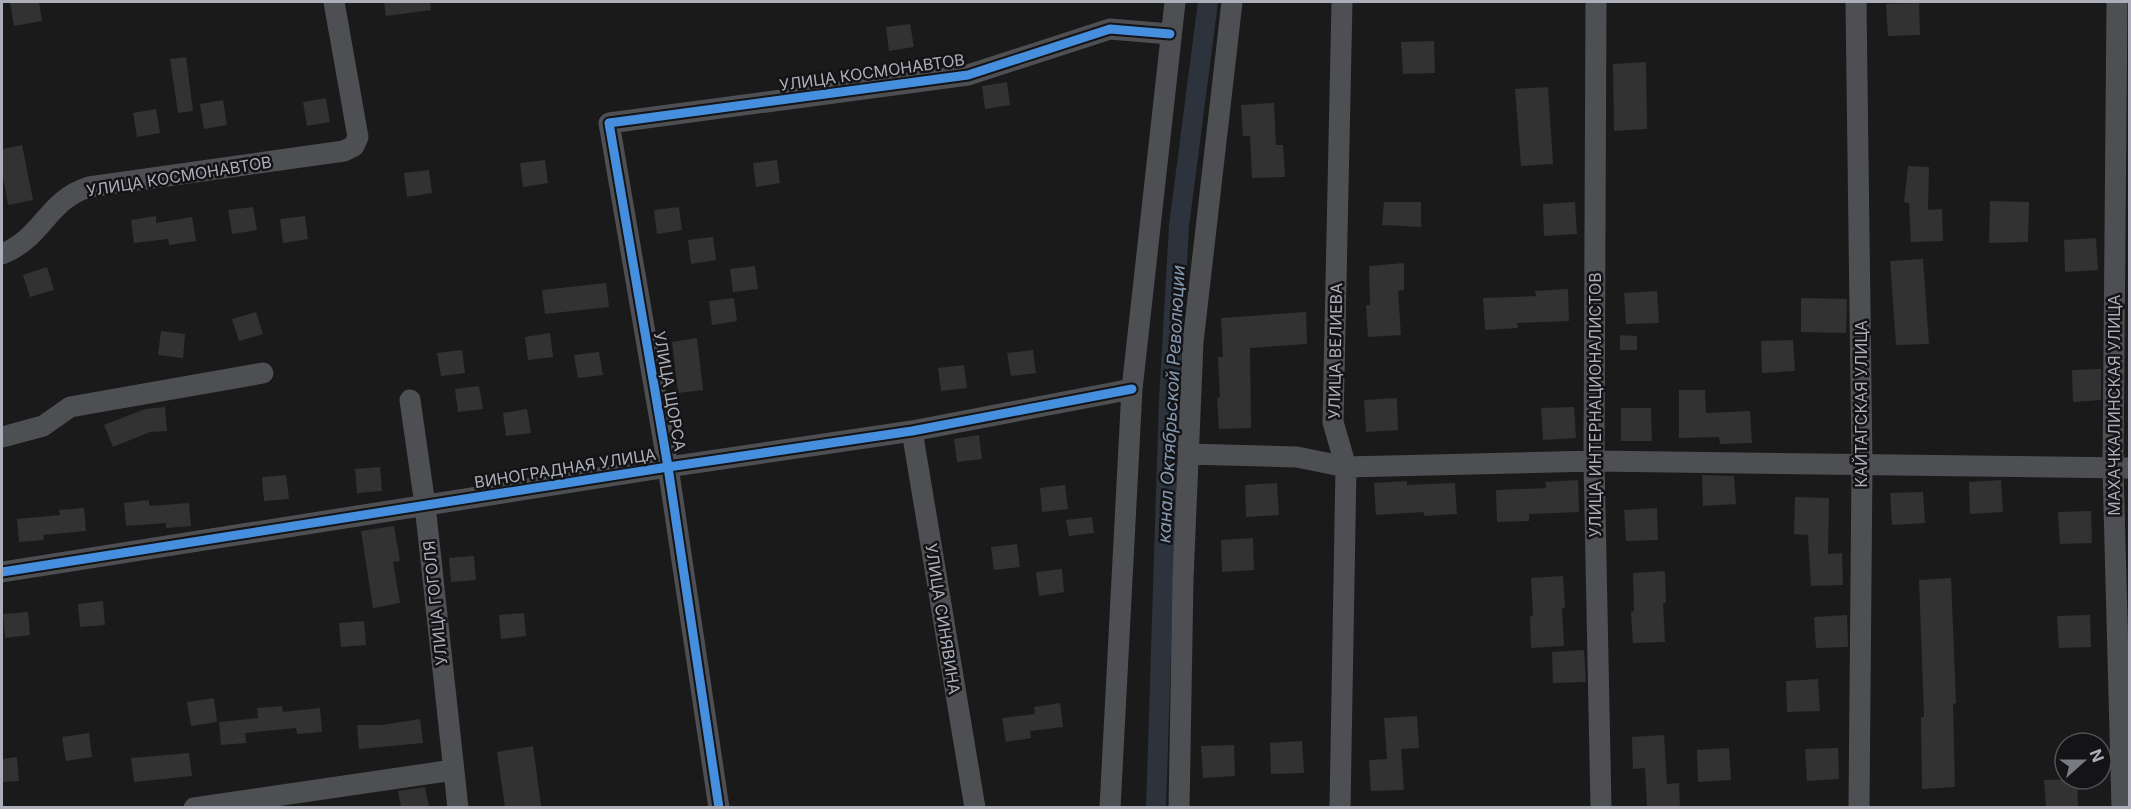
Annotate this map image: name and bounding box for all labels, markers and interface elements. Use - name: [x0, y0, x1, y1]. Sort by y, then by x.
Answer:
- street label: УЛИЦА КОСМОНАВТОВ: [778, 49, 966, 95]
- street label: УЛИЦА КОСМОНАВТОВ: [85, 151, 273, 201]
- water label: канал Октябрьской Революции: [1153, 264, 1189, 543]
- street label: УЛИЦА ИНТЕРНАЦИОНАЛИСТОВ: [1585, 272, 1605, 538]
- street label: УЛИЦА ВЕЛИЕВА: [1324, 283, 1346, 419]
- street label: МАХАЧКАЛИНСКАЯ УЛИЦА: [2104, 294, 2124, 516]
- street label: КАЙТАГСКАЯ УЛИЦА: [1851, 320, 1871, 488]
- street label: УЛИЦА ЩОРСА: [650, 329, 690, 453]
- street label: ВИНОГРАДНАЯ УЛИЦА: [473, 444, 657, 492]
- street label: УЛИЦА ГОГОЛЯ: [418, 540, 452, 666]
- street label: УЛИЦА СИНЯВИНА: [921, 542, 965, 696]
- north arrow: [2053, 731, 2113, 791]
- text: N: [2085, 746, 2109, 765]

